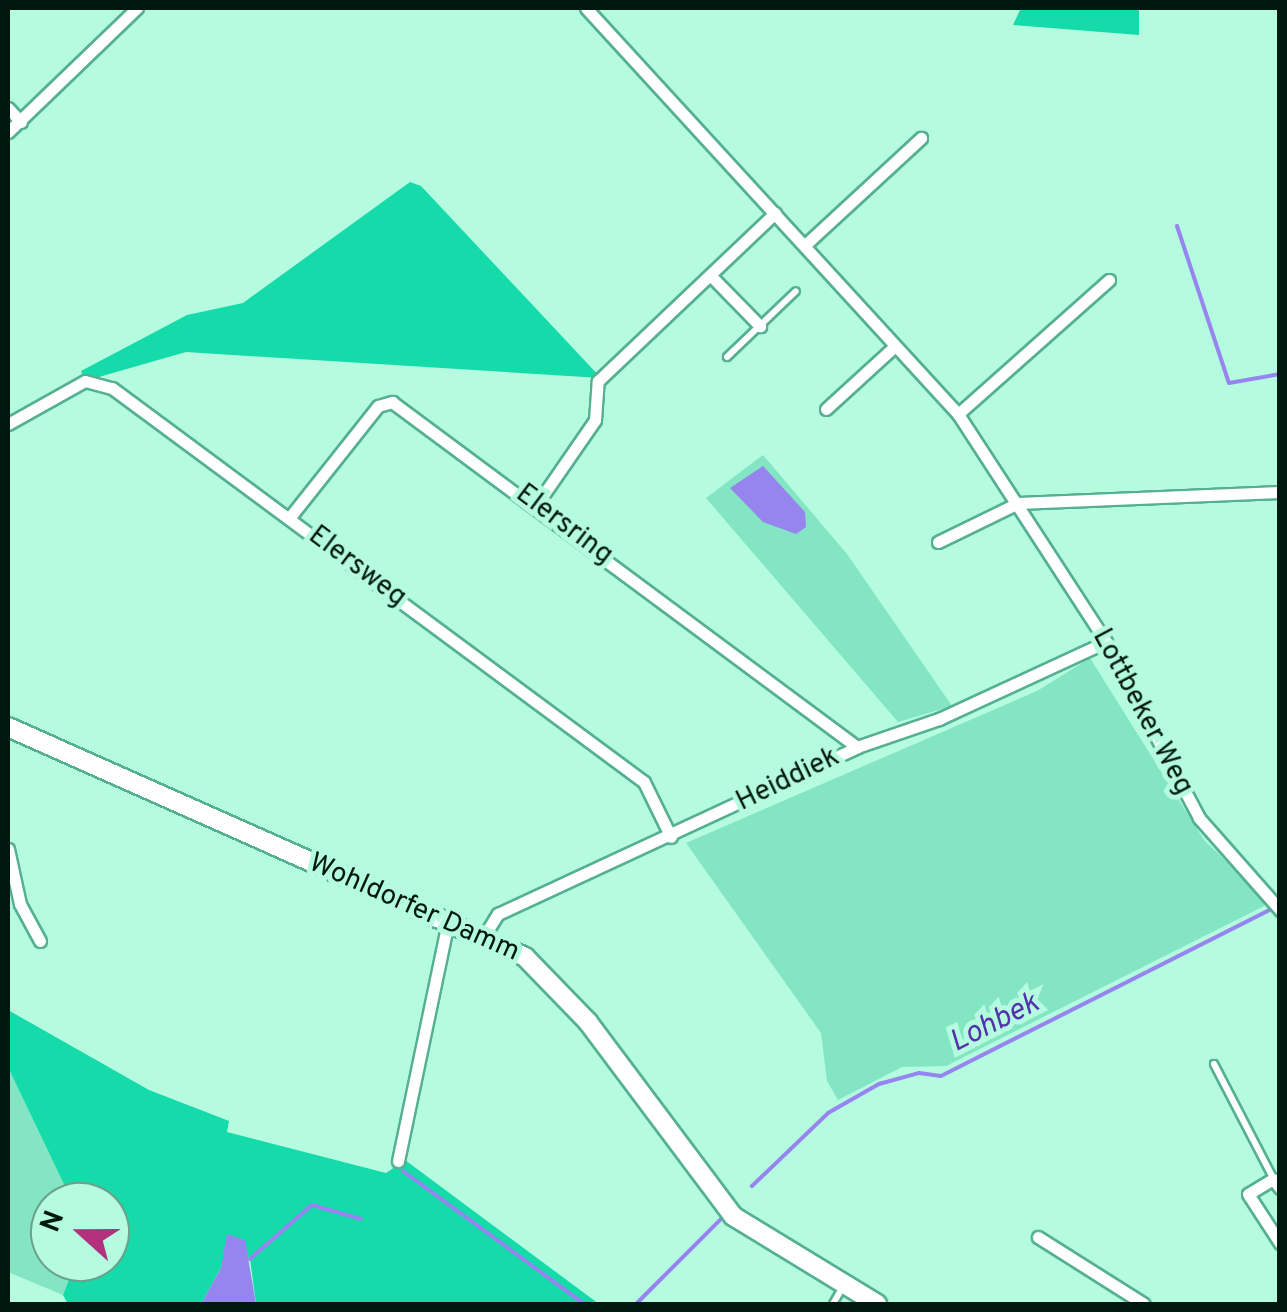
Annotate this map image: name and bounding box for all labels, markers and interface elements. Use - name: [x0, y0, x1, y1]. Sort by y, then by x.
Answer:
- street label: Elersring: [509, 478, 619, 572]
- street label: Elersweg: [301, 519, 413, 615]
- street label: Lottbeker Weg: [1084, 623, 1200, 801]
- street label: Heiddiek: [731, 741, 845, 819]
- street label: Wohldorfer Damm: [304, 847, 524, 969]
- water label: Lohbek: [944, 986, 1046, 1062]
- north arrow: [30, 1182, 130, 1282]
- text: N: [33, 1206, 74, 1238]

